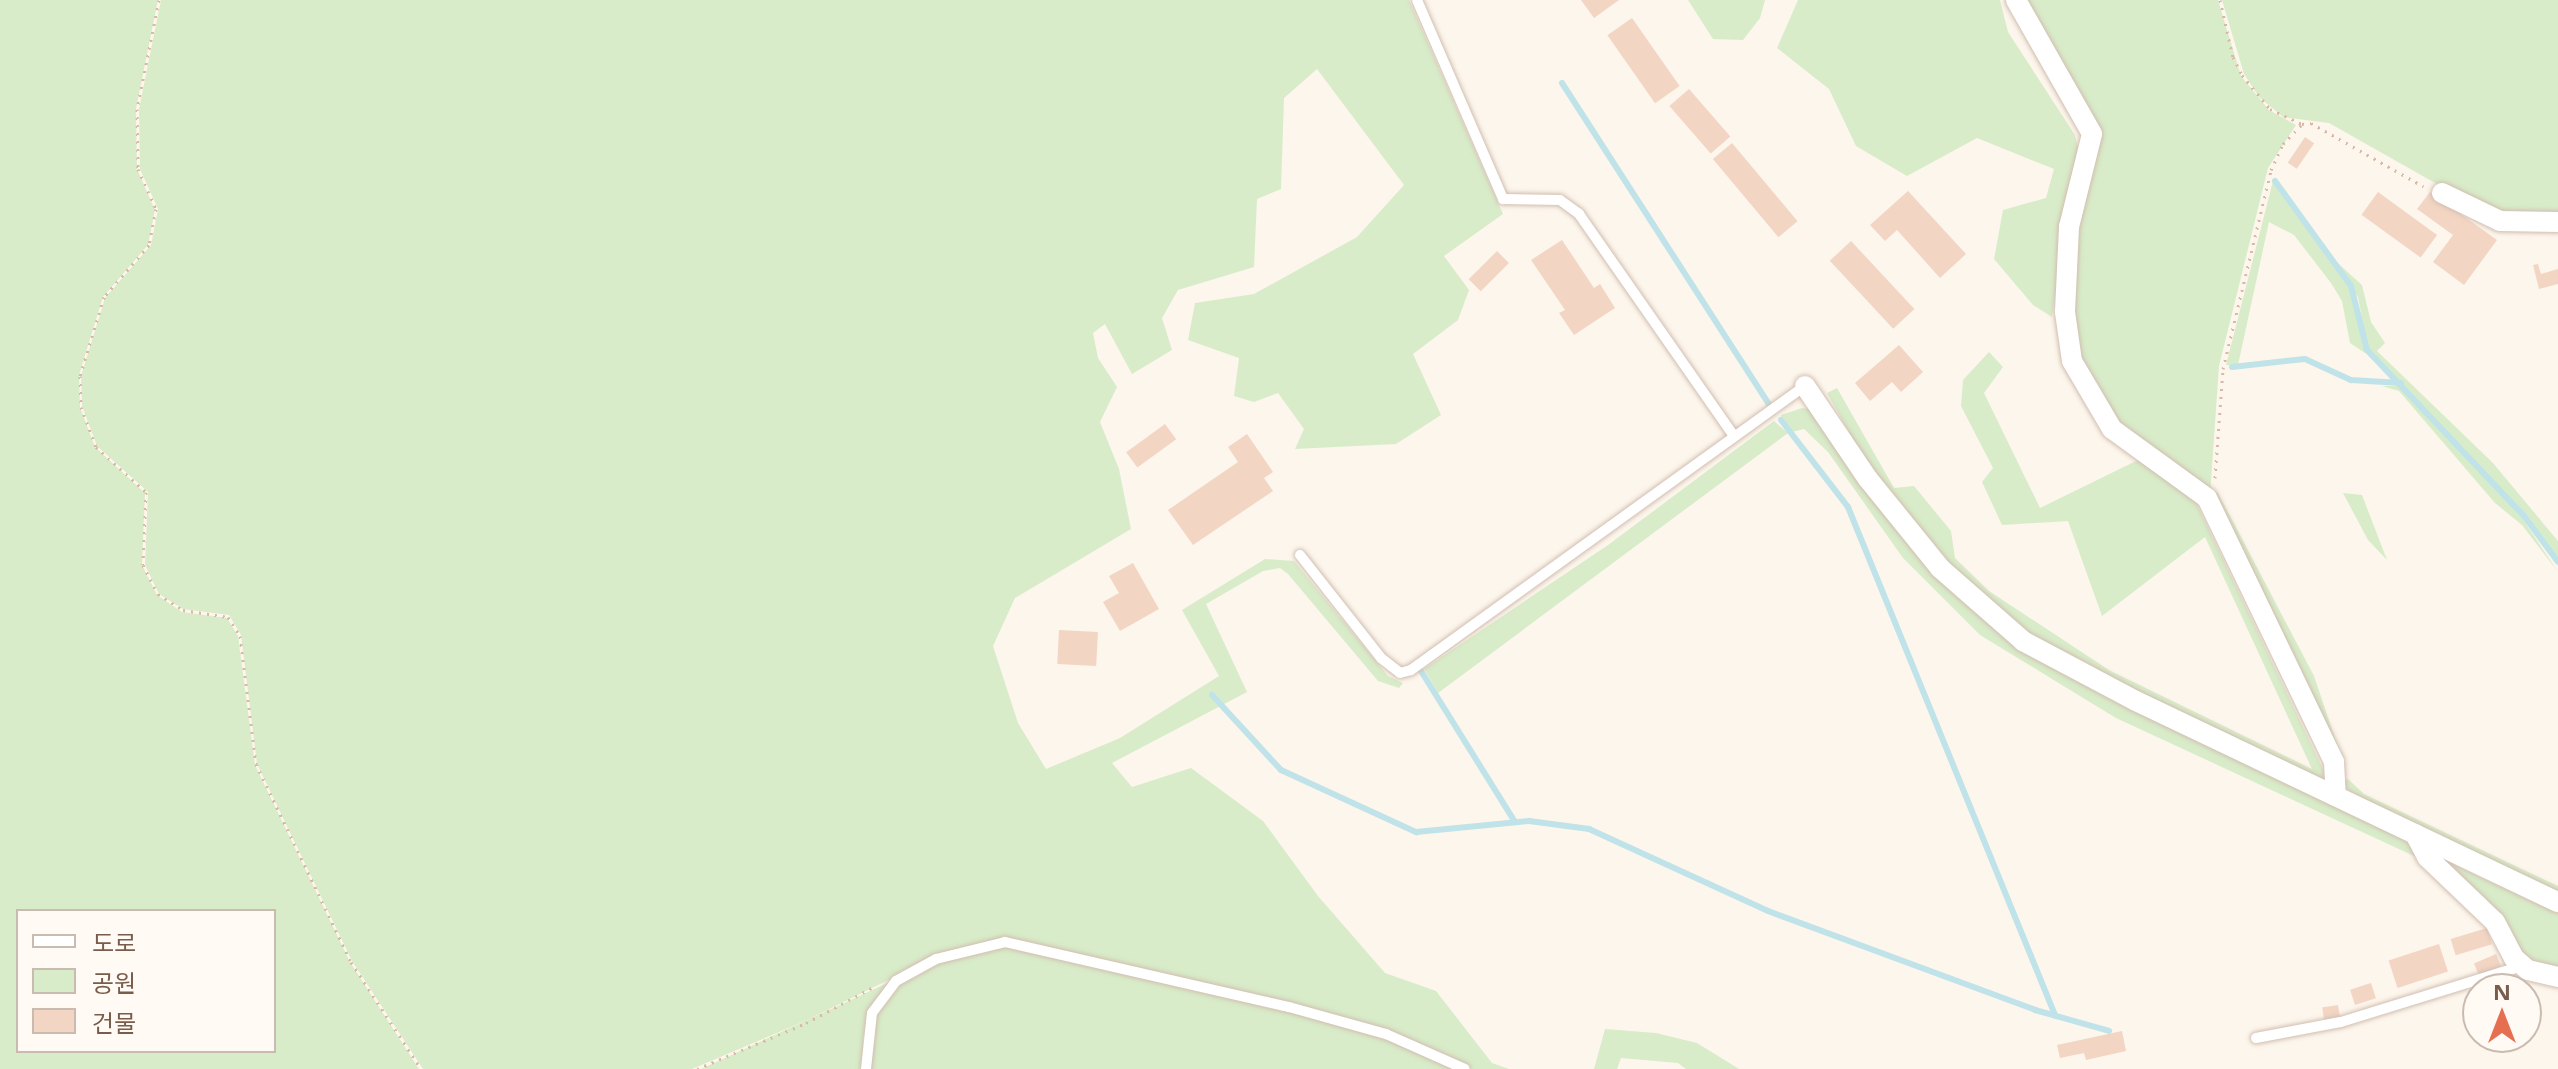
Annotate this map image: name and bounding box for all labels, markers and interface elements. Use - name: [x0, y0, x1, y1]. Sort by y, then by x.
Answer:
- legend: [16, 909, 276, 1053]
- text: 도로: [92, 926, 136, 959]
- text: 공원: [92, 966, 136, 999]
- north arrow: [2462, 973, 2542, 1053]
- text: N: [2493, 976, 2511, 1006]
- text: 건물: [92, 1006, 136, 1039]

